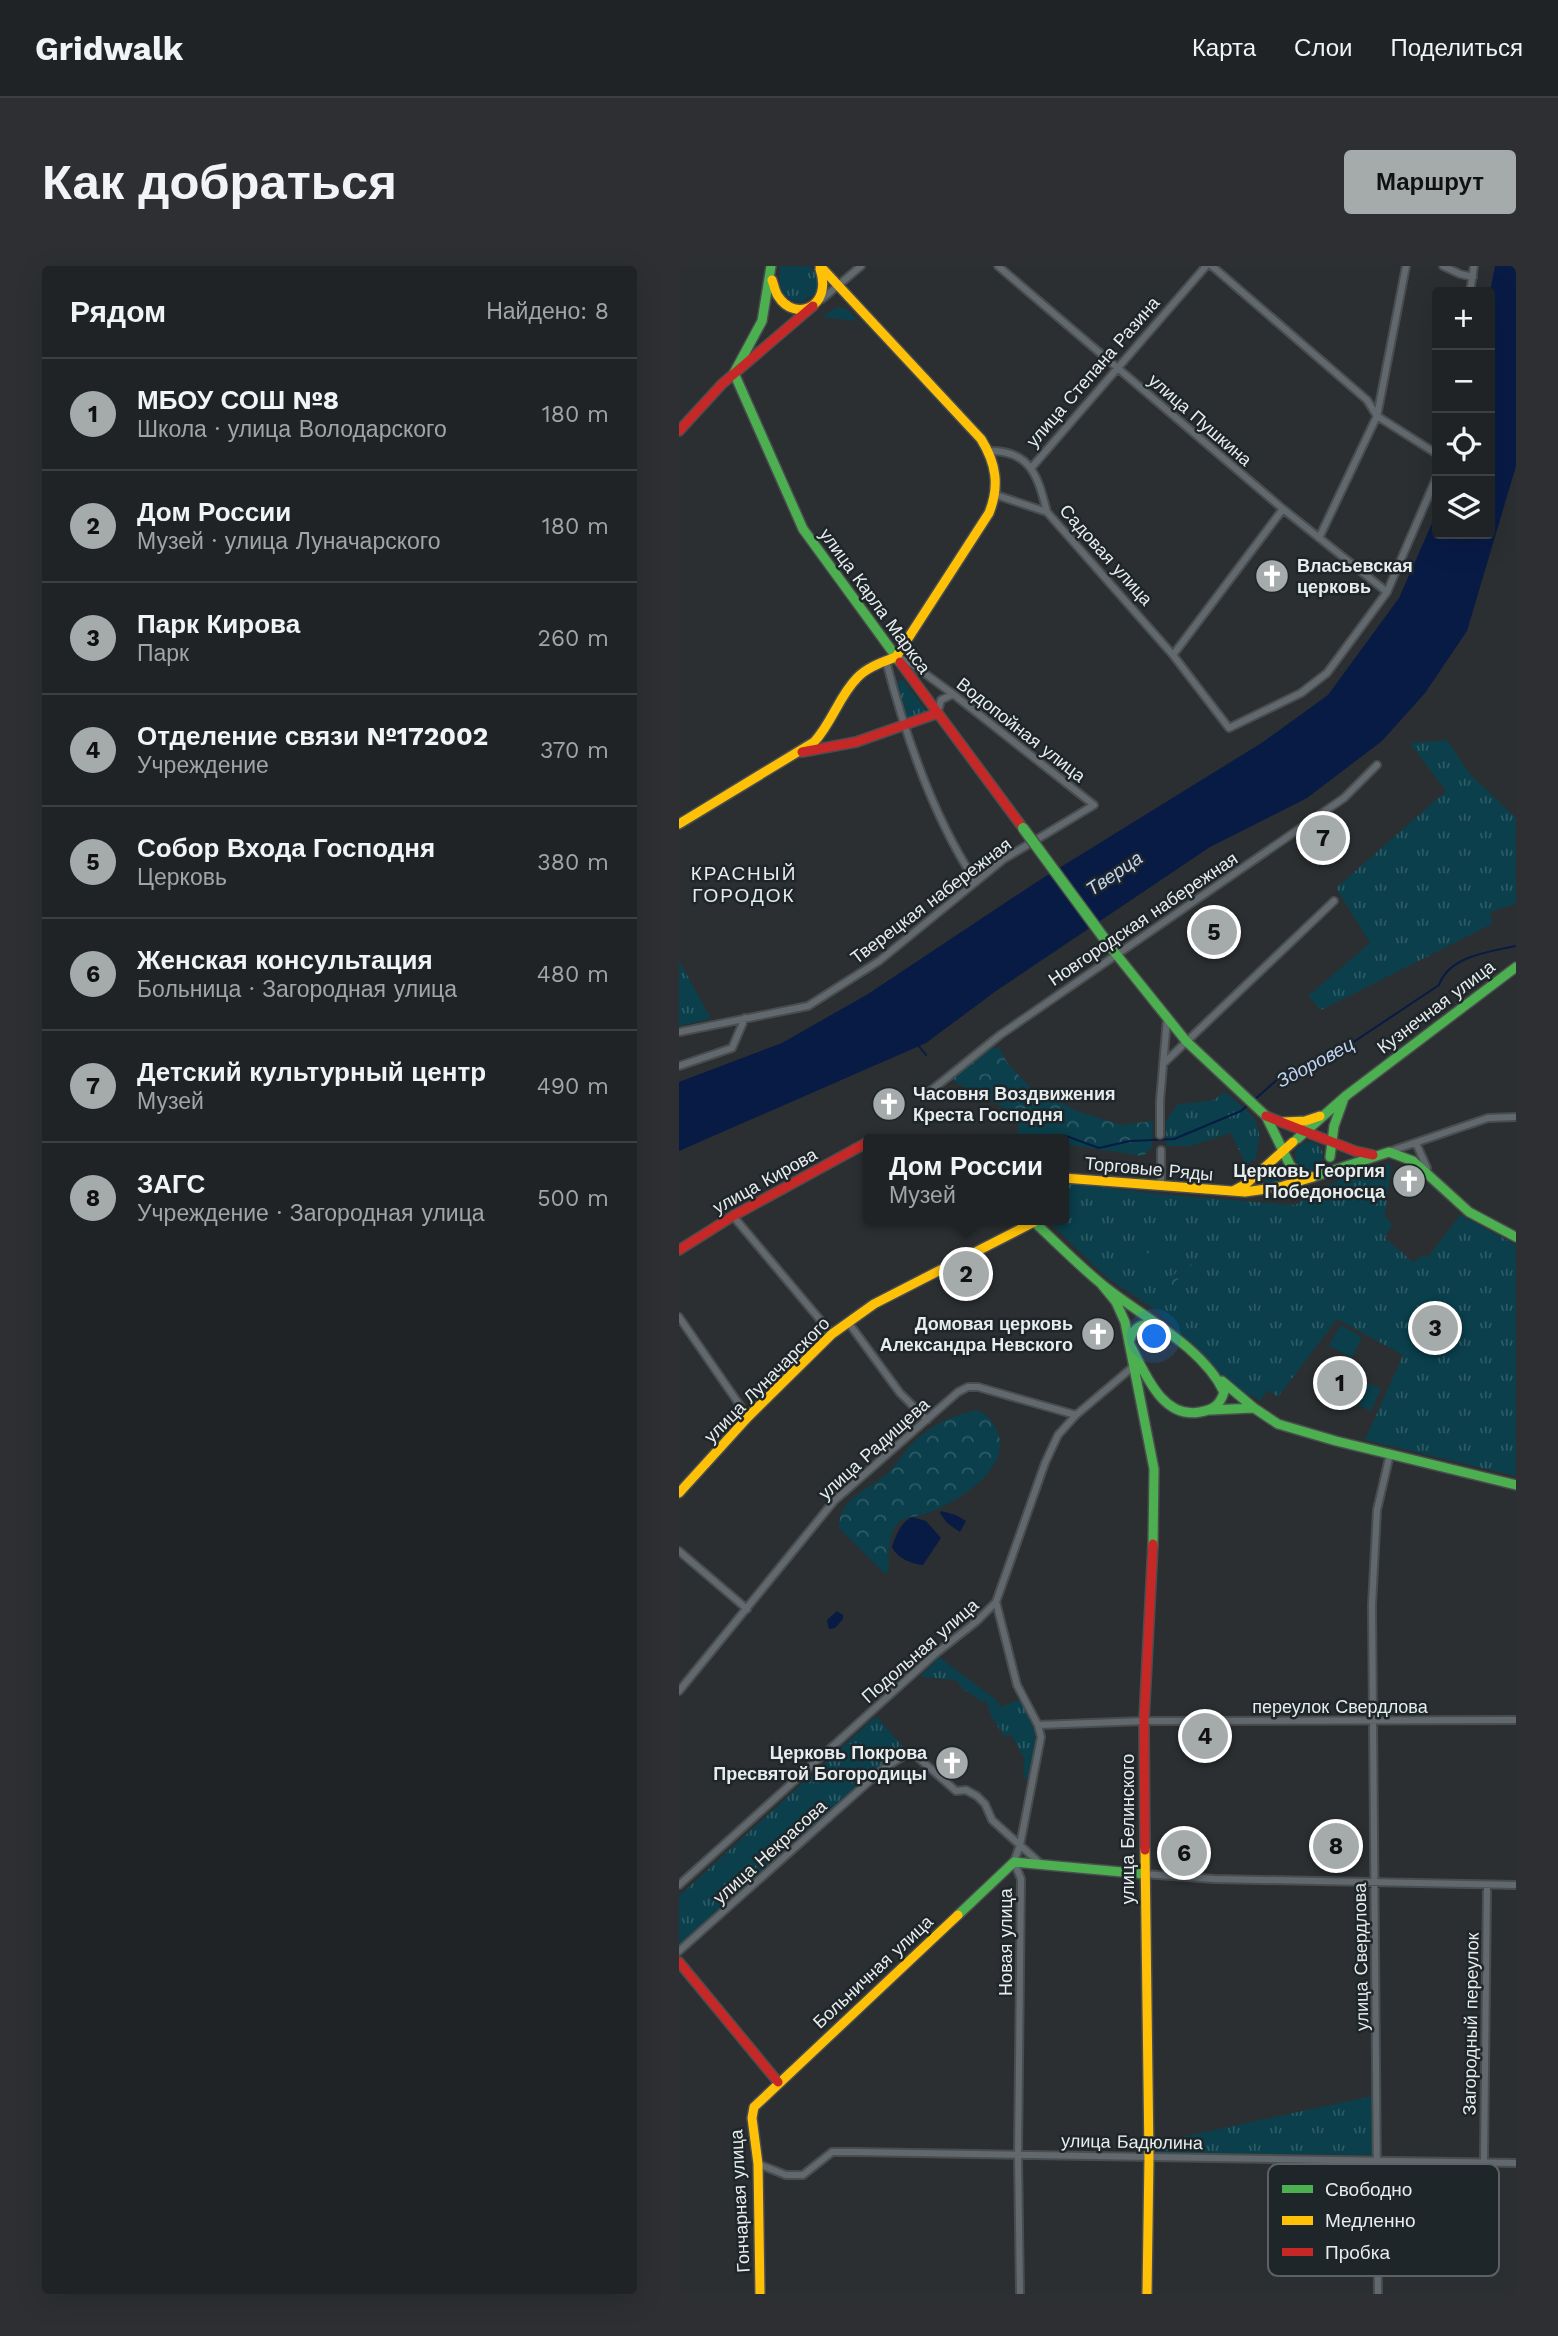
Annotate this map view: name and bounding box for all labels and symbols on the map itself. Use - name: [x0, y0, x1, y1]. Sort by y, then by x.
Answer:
- street label: улица Степана Разина: [1022, 292, 1164, 451]
- street label: улица Пушкина: [1144, 369, 1257, 471]
- street label: Садовая улица: [1056, 500, 1158, 610]
- street label: улица Карла Маркса: [816, 524, 936, 678]
- place label: Власьевская церковь: [1297, 555, 1413, 597]
- church icon: Власьевская церковь: [1253, 557, 1291, 595]
- street label: Водопойная улица: [953, 673, 1091, 787]
- pin: 7: [1300, 812, 1346, 864]
- street label: Тверецкая набережная: [846, 833, 1015, 968]
- water label: Тверца: [1082, 846, 1147, 901]
- street label: Новгородская набережная: [1044, 847, 1241, 990]
- district label: КРАСНЫЙ ГОРОДОК: [691, 862, 797, 907]
- pin: 5: [1191, 906, 1237, 958]
- street label: Кузнечная улица: [1373, 955, 1499, 1058]
- water label: Здоровец: [1272, 1032, 1358, 1093]
- place label: Часовня Воздвижения Креста Господня: [913, 1083, 1116, 1125]
- church icon: Часовня Воздвижения Креста Господня: [870, 1085, 908, 1123]
- street label: улица Кирова: [709, 1143, 821, 1218]
- street label: Торговые Ряды: [1084, 1152, 1214, 1185]
- place label: Церковь Георгия Победоносца: [1233, 1160, 1386, 1202]
- church icon: Церковь Георгия Победоносца: [1390, 1162, 1428, 1200]
- pin: 2: [943, 1248, 989, 1300]
- pin: 3: [1412, 1302, 1458, 1354]
- street label: улица Луначарского: [700, 1313, 834, 1447]
- place label: Домовая церковь Александра Невского: [880, 1313, 1073, 1355]
- church icon: Домовая церковь Александра Невского: [1079, 1315, 1117, 1353]
- your location: [1137, 1319, 1171, 1353]
- pin: 1: [1317, 1357, 1363, 1409]
- street label: улица Радищева: [814, 1393, 934, 1504]
- street label: Подольная улица: [857, 1594, 983, 1707]
- street label: переулок Свердлова: [1252, 1696, 1429, 1717]
- pin: 4: [1182, 1710, 1228, 1762]
- place label: Церковь Покрова Пресвятой Богородицы: [713, 1742, 928, 1784]
- church icon: Церковь Покрова Пресвятой Богородицы: [933, 1744, 971, 1782]
- street label: улица Белинского: [1117, 1754, 1138, 1904]
- street label: улица Некрасова: [709, 1795, 831, 1908]
- pin: 8: [1313, 1820, 1359, 1872]
- pin: 6: [1161, 1827, 1207, 1879]
- street label: улица Свердлова: [1349, 1882, 1372, 2031]
- street label: Новая улица: [995, 1887, 1016, 1996]
- street label: Больничная улица: [808, 1910, 938, 2033]
- street label: Загородный переулок: [1458, 1932, 1483, 2116]
- street label: Гончарная улица: [725, 2128, 754, 2273]
- street label: улица Бадюлина: [1061, 2130, 1204, 2153]
- legend: [1268, 2164, 1499, 2276]
- text: Свободно: [1325, 2178, 1412, 2201]
- text: Медленно: [1325, 2209, 1415, 2232]
- text: Пробка: [1325, 2241, 1390, 2264]

